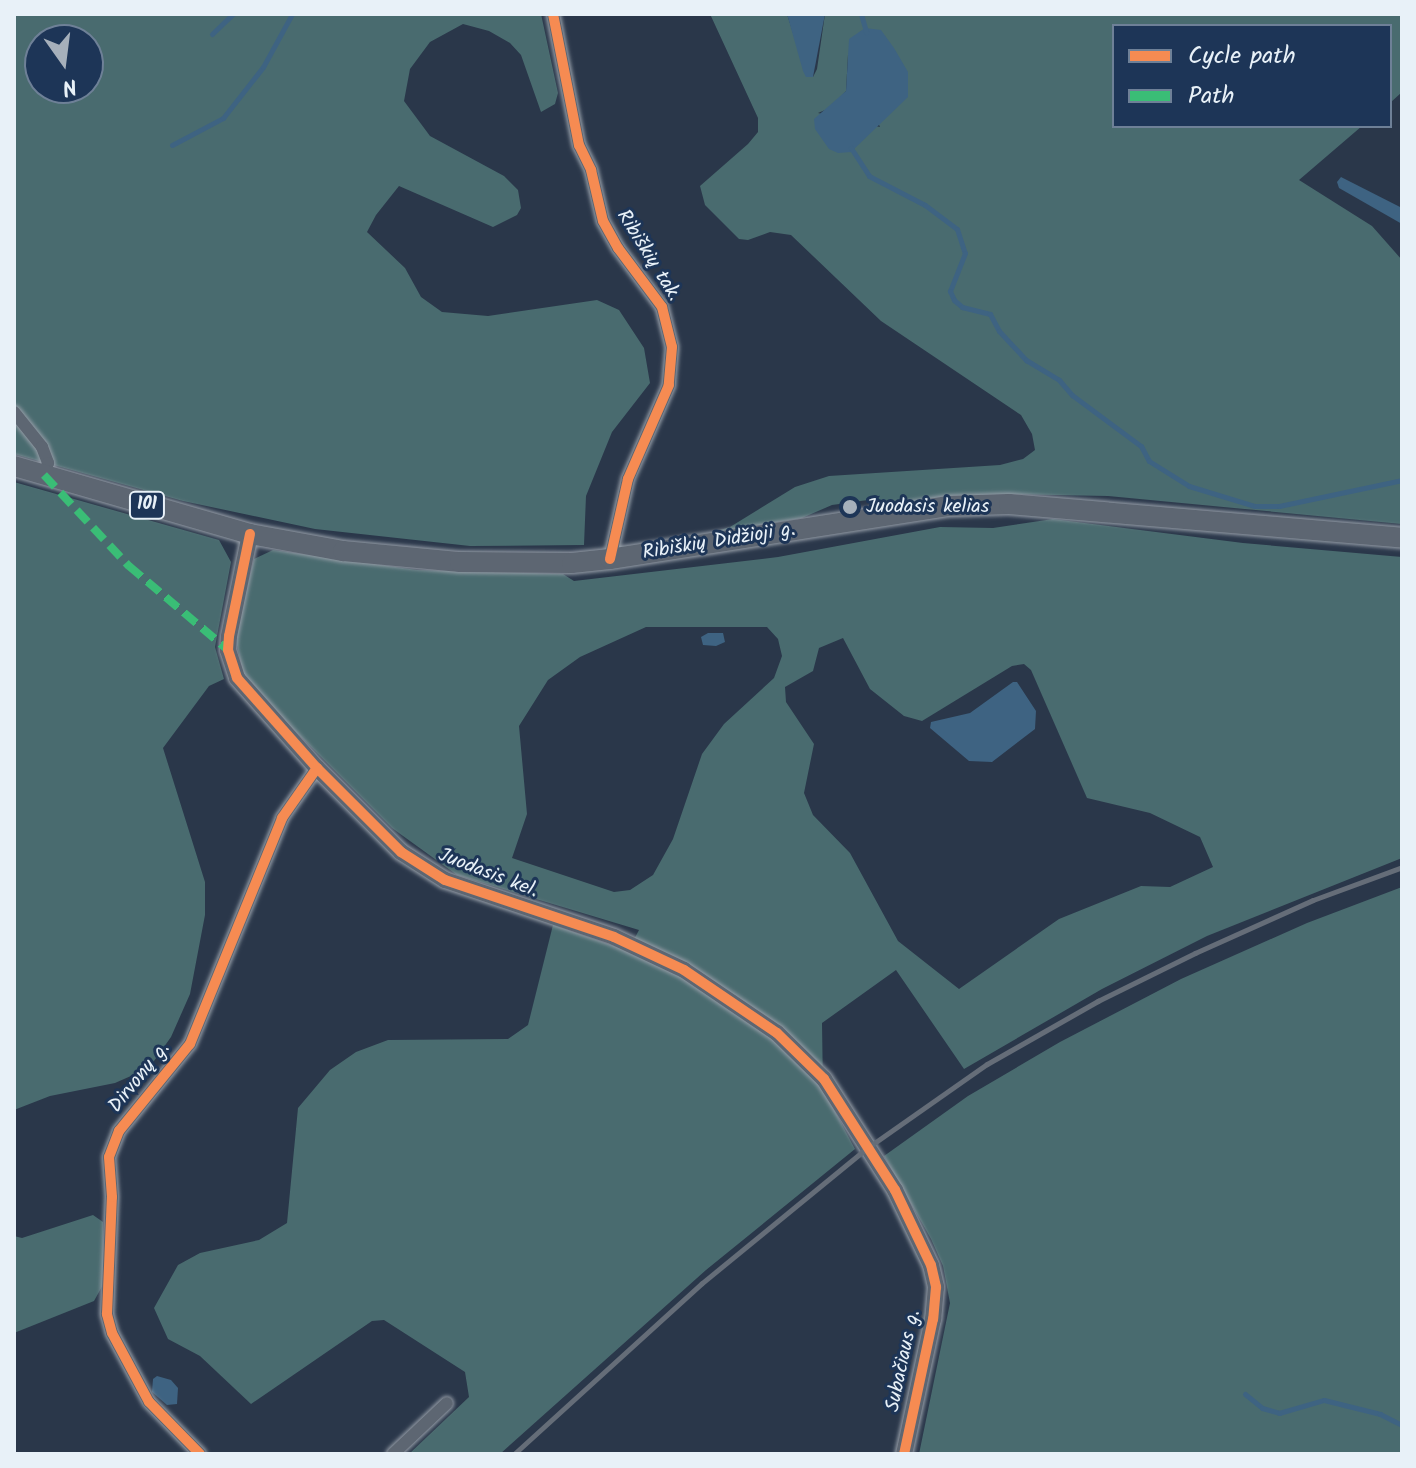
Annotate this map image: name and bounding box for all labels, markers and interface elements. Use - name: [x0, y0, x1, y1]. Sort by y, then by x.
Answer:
- north arrow: [24, 24, 104, 104]
- legend: [1112, 24, 1392, 128]
- text: Cycle path: [1188, 37, 1296, 76]
- text: N: [58, 67, 80, 104]
- text: Path: [1188, 77, 1234, 116]
- street label: Ribiškių tak.: [610, 206, 686, 306]
- road number: 101: [127, 491, 167, 519]
- place label: Juodasis kelias: [866, 495, 989, 519]
- marker: Juodasis kelias: [841, 498, 859, 516]
- street label: Ribiškių Didžioji g.: [641, 518, 797, 566]
- street label: Juodasis kel.: [435, 844, 541, 904]
- street label: Dirvonų g.: [104, 1038, 176, 1118]
- street label: Subačiaus g.: [881, 1308, 927, 1414]

